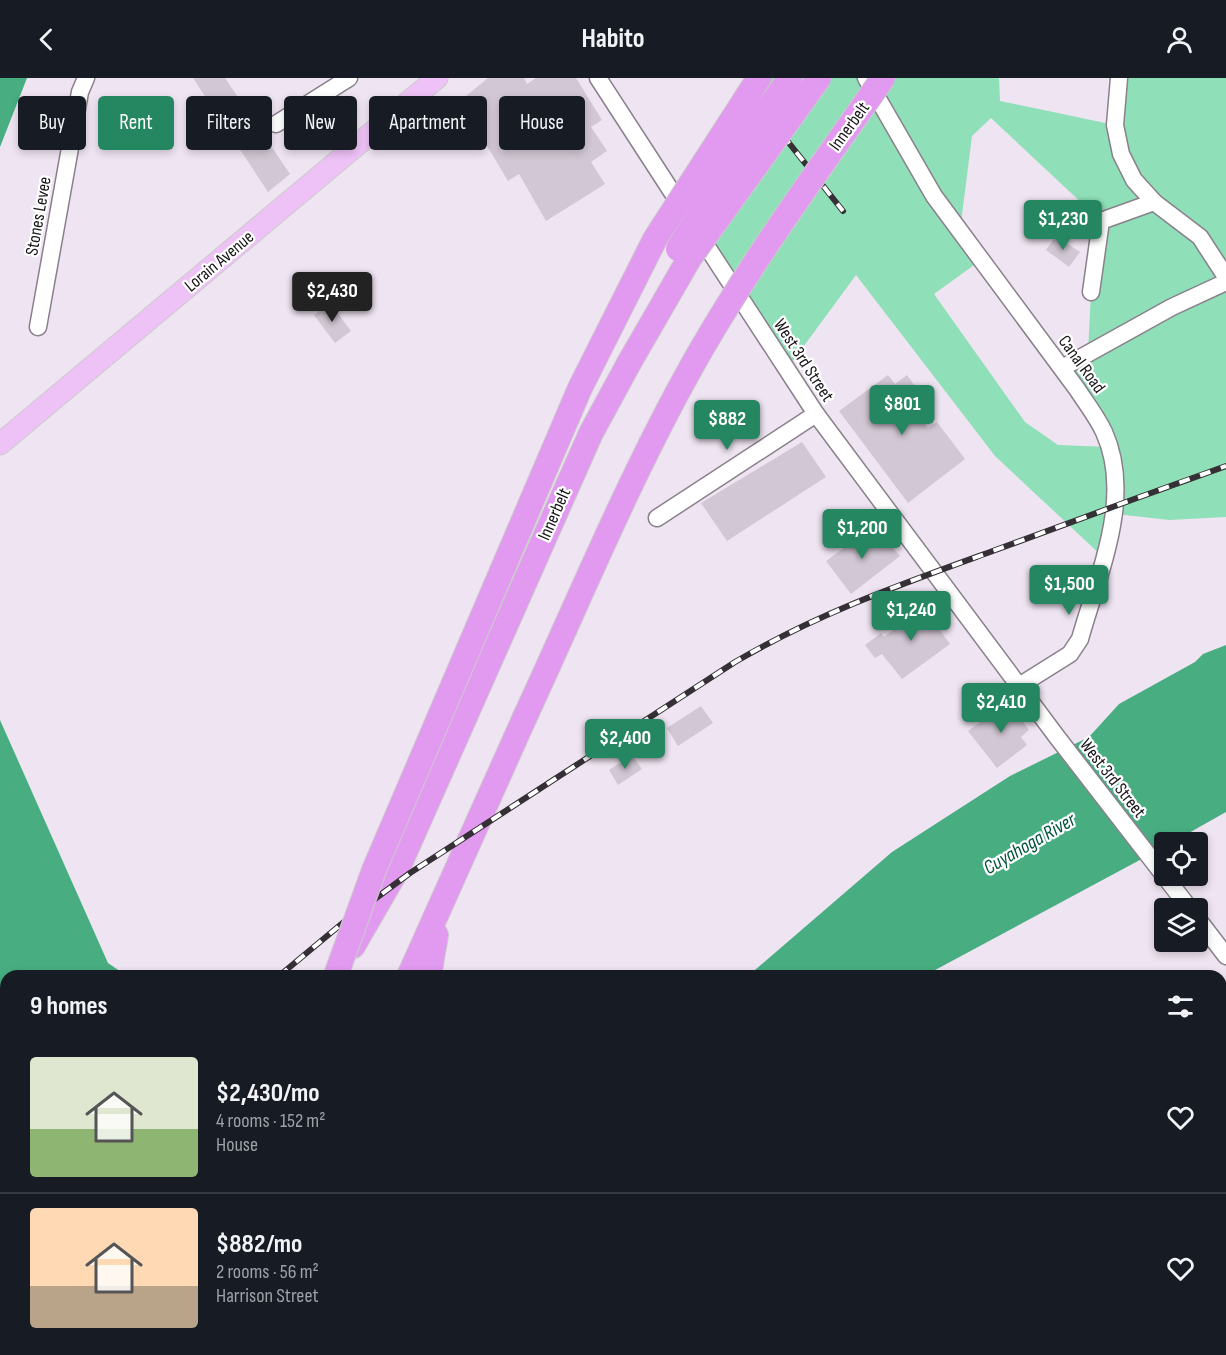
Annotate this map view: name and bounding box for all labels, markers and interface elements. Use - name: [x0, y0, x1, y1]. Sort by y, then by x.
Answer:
- icon: back: [30, 23, 63, 56]
- text: Habito: [581, 23, 645, 55]
- icon: person: [1163, 23, 1196, 56]
- chip: Buy: [18, 96, 86, 150]
- chip: Rent: [98, 96, 174, 150]
- chip: Filters: [186, 96, 272, 150]
- chip: New: [284, 96, 357, 150]
- chip: Apartment: [369, 96, 487, 150]
- chip: House: [499, 96, 585, 150]
- street label: Innerbelt: [825, 97, 874, 155]
- street label: Stones Levee: [21, 175, 56, 257]
- pin: $1,230: [1014, 200, 1112, 251]
- text: $1,230: [1038, 207, 1088, 231]
- street label: Lorain Avenue: [181, 226, 258, 296]
- pin: $2,430: [283, 272, 381, 323]
- text: $2,430: [306, 279, 358, 303]
- street label: West 3rd Street: [769, 315, 838, 406]
- street label: Canal Road: [1054, 331, 1110, 397]
- pin: $801: [866, 385, 938, 436]
- text: $801: [883, 392, 921, 416]
- pin: $882: [691, 400, 763, 451]
- text: $882: [708, 407, 746, 431]
- street label: Innerbelt: [534, 484, 575, 544]
- pin: $1,200: [813, 509, 911, 560]
- text: $1,200: [837, 516, 887, 540]
- pin: $1,500: [1020, 565, 1118, 616]
- text: $1,500: [1043, 572, 1095, 596]
- pin: $1,240: [862, 591, 960, 642]
- text: $1,240: [886, 598, 936, 622]
- pin: $2,410: [952, 683, 1050, 734]
- text: $2,410: [976, 690, 1026, 714]
- pin: $2,400: [576, 719, 674, 770]
- text: $2,400: [599, 726, 651, 750]
- street label: West 3rd Street: [1075, 735, 1150, 822]
- water label: Cuyahoga River: [979, 807, 1081, 880]
- map controls: [1154, 832, 1208, 952]
- button: locate: [1154, 832, 1208, 886]
- button: layers: [1154, 898, 1208, 952]
- icon: filters: [1164, 990, 1197, 1023]
- text: 9 homes: [30, 991, 108, 1022]
- text: $2,430/mo: [216, 1078, 319, 1109]
- icon: home: [78, 1081, 150, 1153]
- icon: heart: [1164, 1101, 1197, 1134]
- text: 4 rooms · 152 m²: [216, 1109, 325, 1133]
- text: House: [216, 1133, 258, 1157]
- text: $882/mo: [216, 1229, 302, 1260]
- icon: home: [78, 1232, 150, 1304]
- icon: heart: [1164, 1252, 1197, 1285]
- text: 2 rooms · 56 m²: [216, 1260, 319, 1284]
- text: Harrison Street: [216, 1284, 318, 1308]

